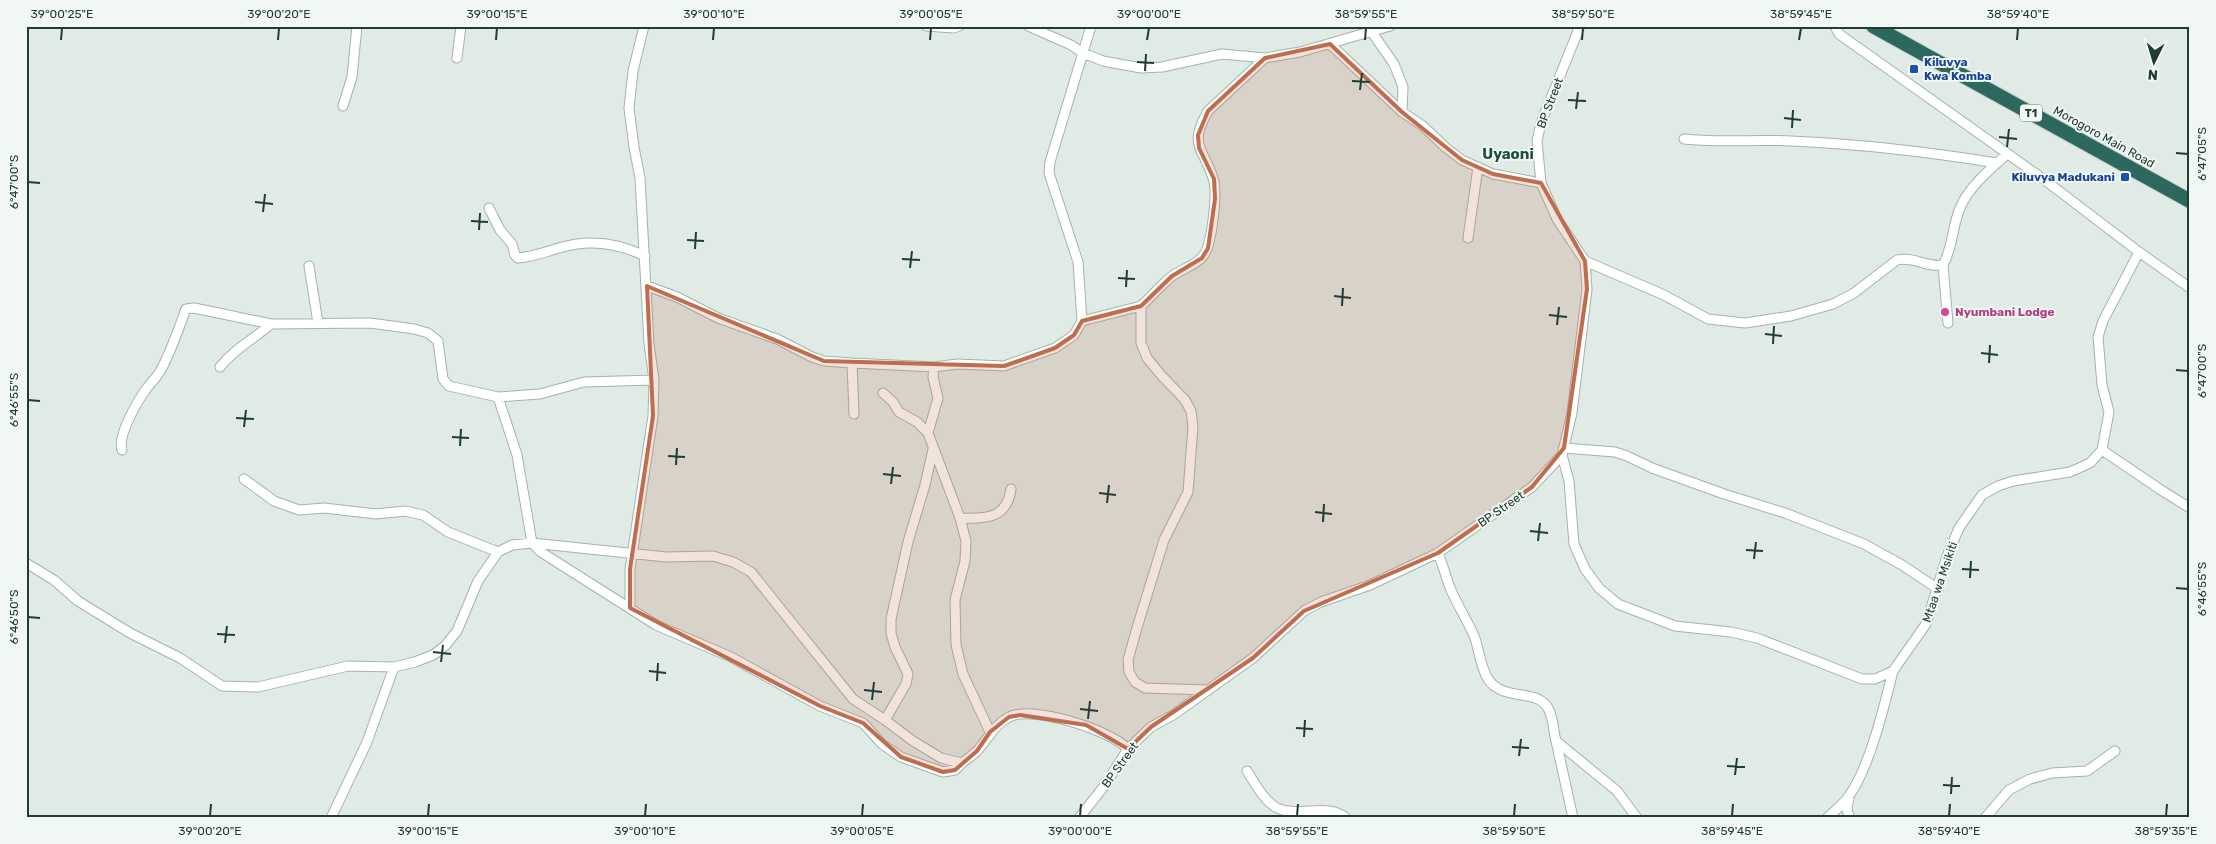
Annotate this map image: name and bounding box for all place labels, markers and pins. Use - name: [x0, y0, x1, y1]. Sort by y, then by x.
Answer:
- place label: Kiluvya Kwa Komba: [1924, 55, 1992, 83]
- marker: Kiluvya Kwa Komba: [1908, 63, 1920, 75]
- place label: Kiluvya Madukani: [2011, 170, 2115, 184]
- marker: Kiluvya Madukani: [2119, 171, 2131, 183]
- place label: Nyumbani Lodge: [1955, 305, 2055, 319]
- marker: Nyumbani Lodge: [1939, 306, 1951, 318]

